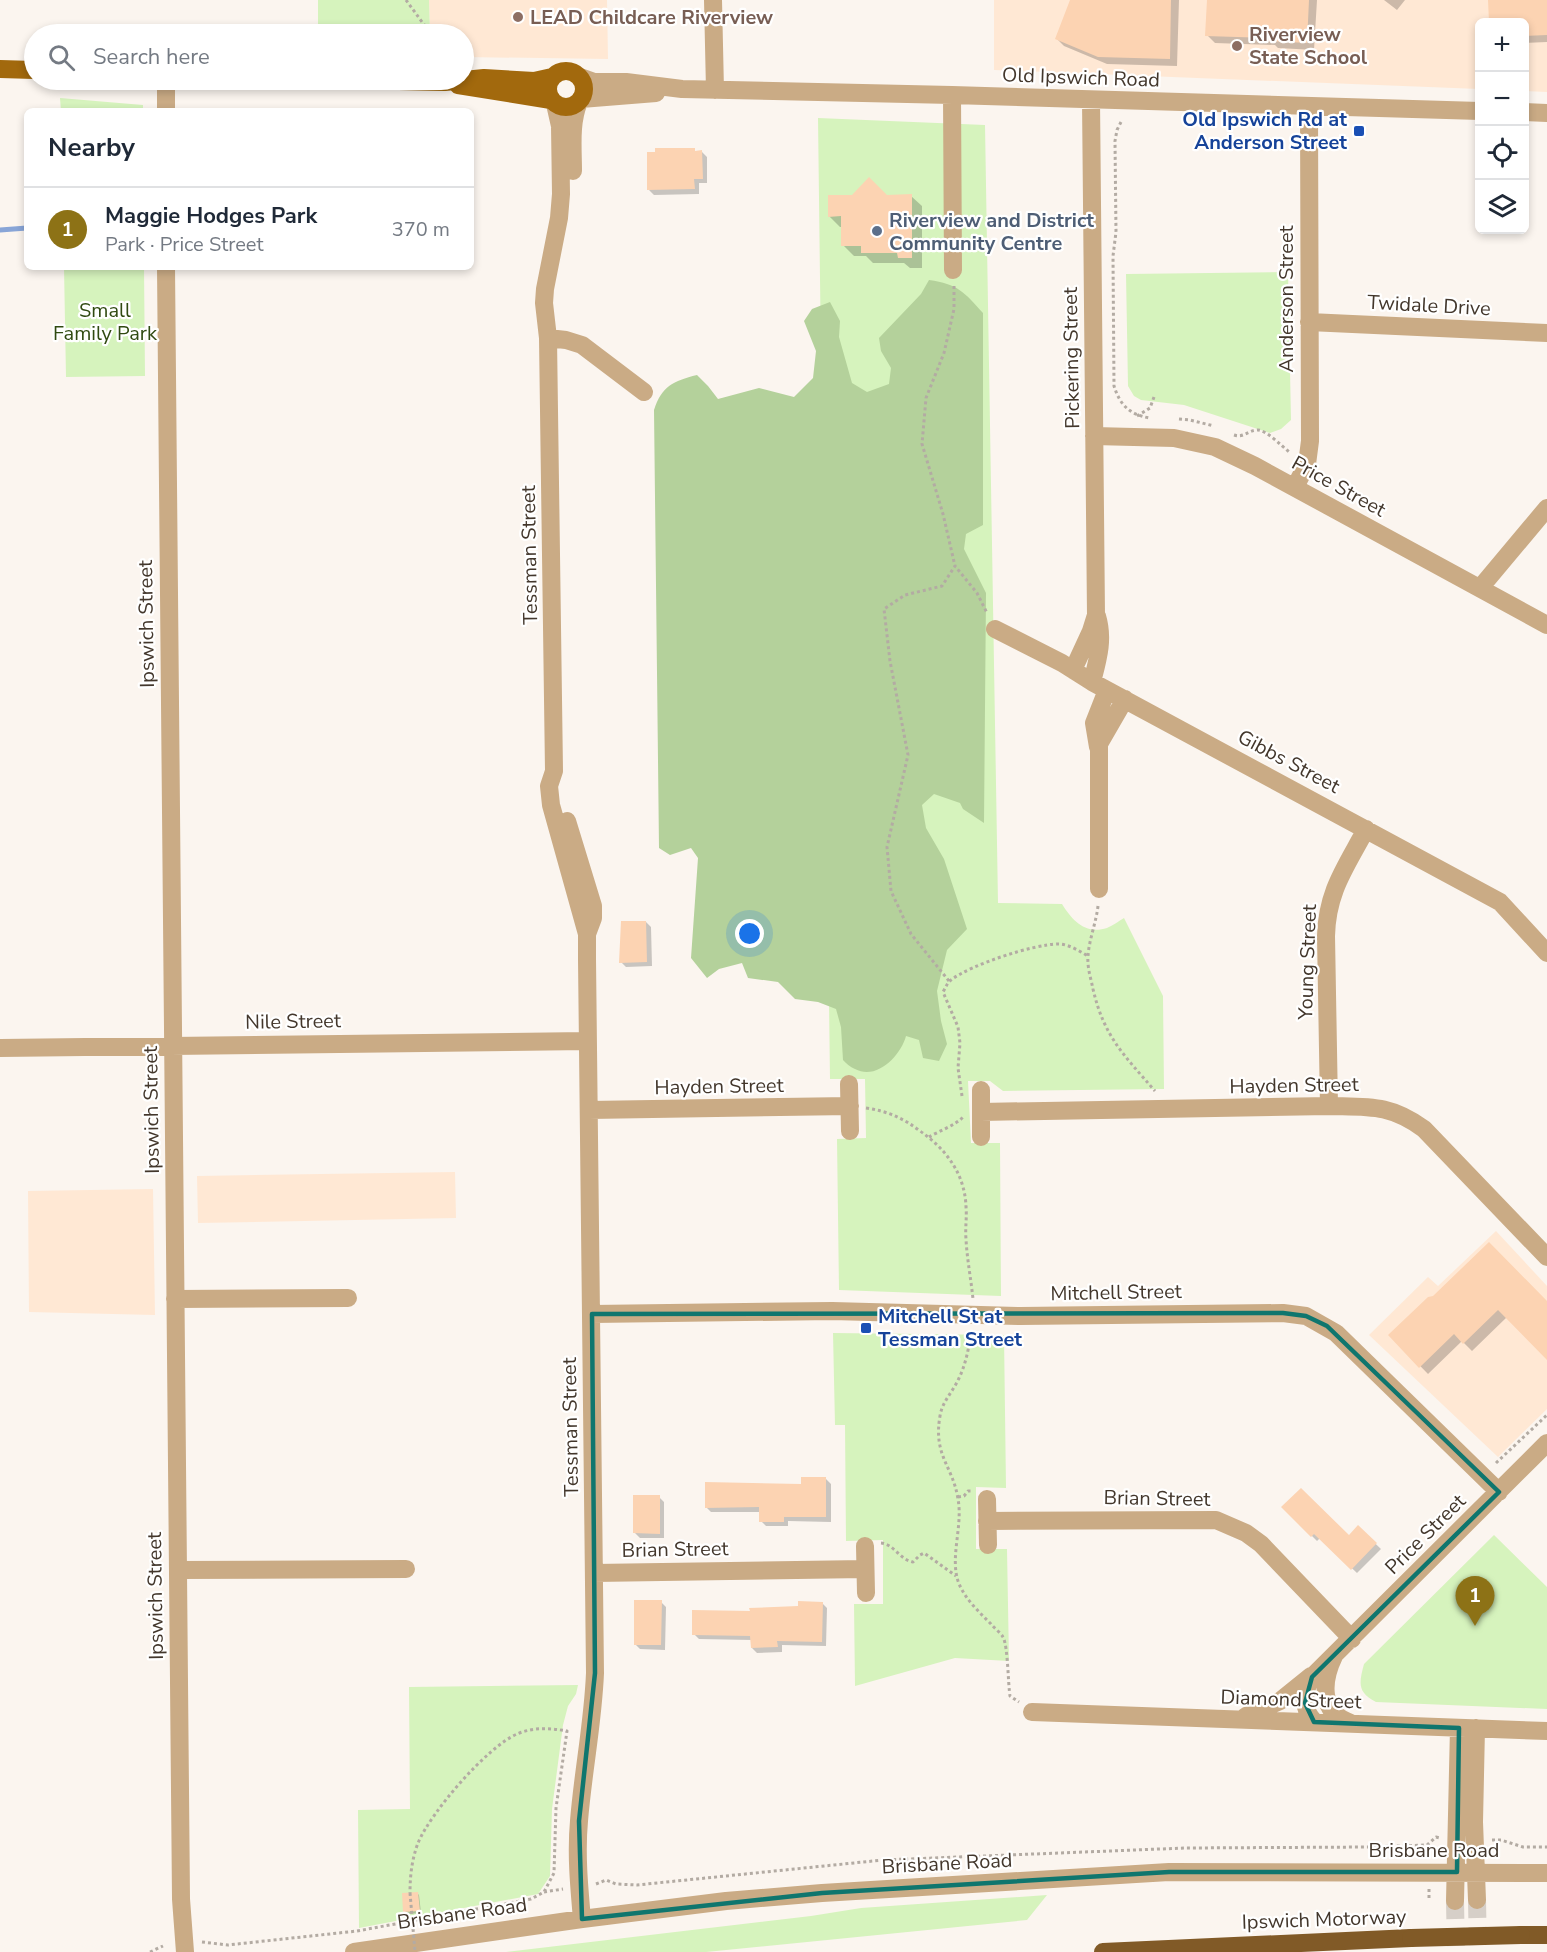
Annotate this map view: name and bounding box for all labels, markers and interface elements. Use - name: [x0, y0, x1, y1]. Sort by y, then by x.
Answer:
- place label: LEAD Childcare Riverview: [530, 4, 773, 31]
- marker: LEAD Childcare Riverview: [511, 10, 525, 24]
- map controls: [1475, 18, 1529, 234]
- button: +: [1475, 18, 1529, 72]
- place label: Riverview State School: [1249, 21, 1368, 71]
- search box: [24, 24, 474, 90]
- marker: Riverview State School: [1230, 39, 1244, 53]
- icon: search: [45, 41, 78, 74]
- text: Search here: [93, 42, 210, 72]
- street label: Old Ipswich Road: [1002, 61, 1160, 94]
- button: −: [1475, 72, 1529, 126]
- place label: Old Ipswich Rd at Anderson Street: [1182, 106, 1347, 156]
- marker: Old Ipswich Rd at Anderson Street: [1352, 124, 1366, 138]
- button: locate: [1475, 126, 1529, 180]
- text: Nearby: [48, 130, 135, 165]
- button: layers: [1475, 180, 1529, 234]
- text: Maggie Hodges Park: [105, 201, 317, 231]
- place label: Riverview and District Community Centre: [889, 207, 1094, 257]
- text: 1: [62, 216, 74, 243]
- text: 370 m: [392, 216, 450, 243]
- marker: Riverview and District Community Centre: [870, 224, 884, 238]
- street label: Anderson Street: [1273, 224, 1300, 373]
- text: Park · Price Street: [105, 231, 263, 258]
- street label: Pickering Street: [1057, 286, 1086, 429]
- street label: Twidale Drive: [1367, 289, 1491, 322]
- park label: Small Family Park: [53, 297, 158, 347]
- street label: Price Street: [1287, 449, 1392, 524]
- street label: Tessman Street: [515, 484, 544, 625]
- street label: Ipswich Street: [132, 559, 161, 688]
- street label: Gibbs Street: [1233, 723, 1345, 800]
- street label: Young Street: [1292, 903, 1323, 1021]
- your location: [735, 919, 764, 948]
- street label: Nile Street: [245, 1007, 342, 1036]
- street label: Ipswich Street: [137, 1045, 166, 1174]
- street label: Hayden Street: [1229, 1071, 1360, 1100]
- street label: Hayden Street: [654, 1072, 785, 1101]
- street label: Mitchell Street: [1050, 1278, 1183, 1307]
- place label: Mitchell St at Tessman Street: [878, 1303, 1022, 1353]
- marker: Mitchell St at Tessman Street: [859, 1321, 873, 1335]
- street label: Tessman Street: [556, 1356, 585, 1497]
- street label: Brian Street: [1103, 1484, 1212, 1513]
- street label: Price Street: [1379, 1487, 1472, 1581]
- street label: Ipswich Street: [141, 1531, 170, 1660]
- street label: Brian Street: [621, 1535, 730, 1564]
- pin: 1: [1456, 1576, 1494, 1626]
- street label: Diamond Street: [1220, 1684, 1363, 1715]
- street label: Brisbane Road: [1369, 1837, 1499, 1864]
- street label: Brisbane Road: [881, 1847, 1013, 1880]
- street label: Brisbane Road: [395, 1891, 529, 1936]
- street label: Ipswich Motorway: [1241, 1903, 1408, 1936]

